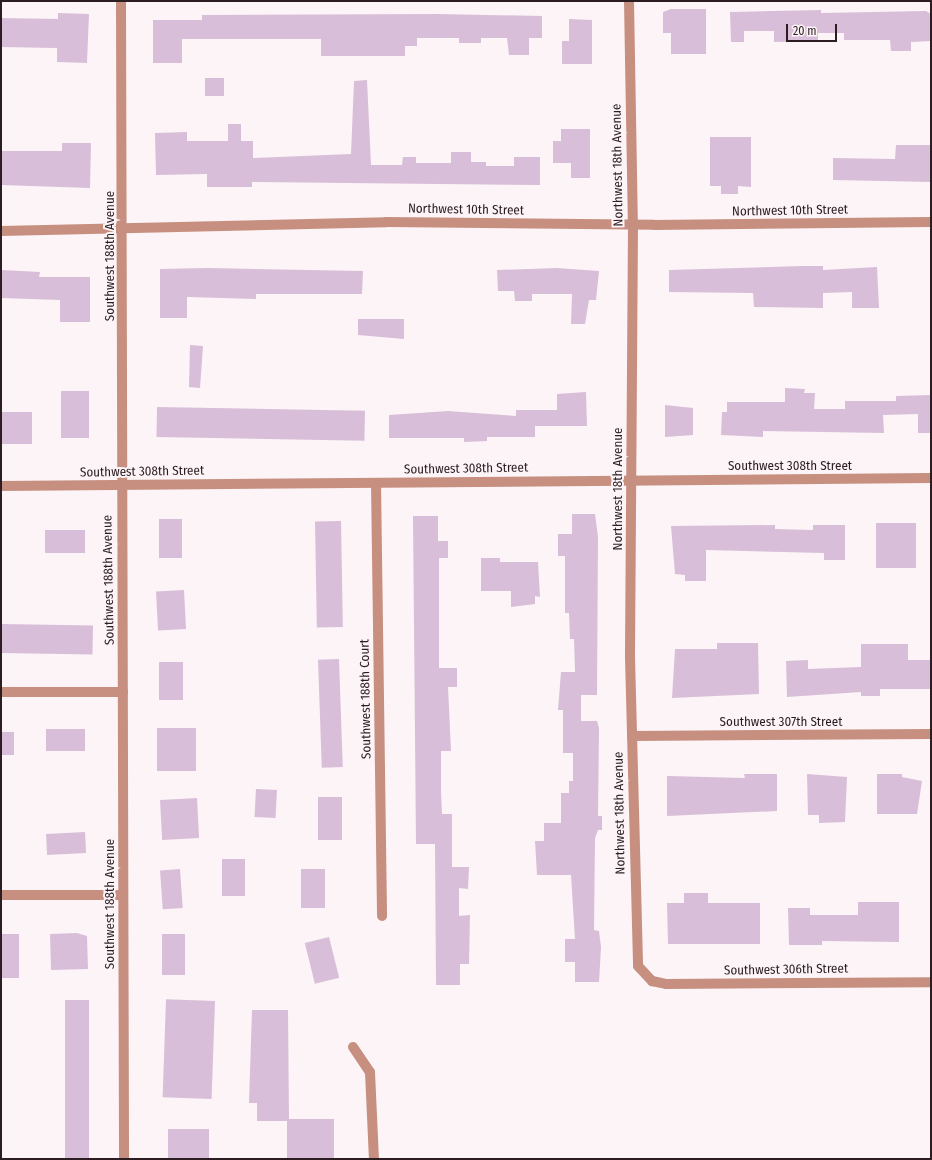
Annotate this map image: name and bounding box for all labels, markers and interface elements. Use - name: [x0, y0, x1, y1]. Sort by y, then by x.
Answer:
- scale bar: [788, 16, 839, 42]
- text: 20 m: [793, 24, 817, 38]
- street label: Northwest 18th Avenue: [609, 103, 627, 227]
- street label: Southwest 188th Avenue: [102, 191, 118, 321]
- street label: Northwest 10th Street: [408, 201, 524, 219]
- street label: Northwest 10th Street: [732, 202, 848, 220]
- street label: Northwest 18th Avenue: [610, 428, 626, 550]
- street label: Southwest 308th Street: [728, 458, 852, 474]
- street label: Southwest 308th Street: [404, 460, 528, 478]
- street label: Southwest 308th Street: [80, 463, 204, 481]
- street label: Southwest 188th Avenue: [100, 515, 118, 645]
- street label: Southwest 188th Court: [357, 639, 375, 759]
- street label: Southwest 307th Street: [720, 714, 842, 730]
- street label: Northwest 18th Avenue: [611, 751, 629, 875]
- street label: Southwest 188th Avenue: [102, 839, 118, 969]
- street label: Southwest 306th Street: [724, 961, 848, 979]

